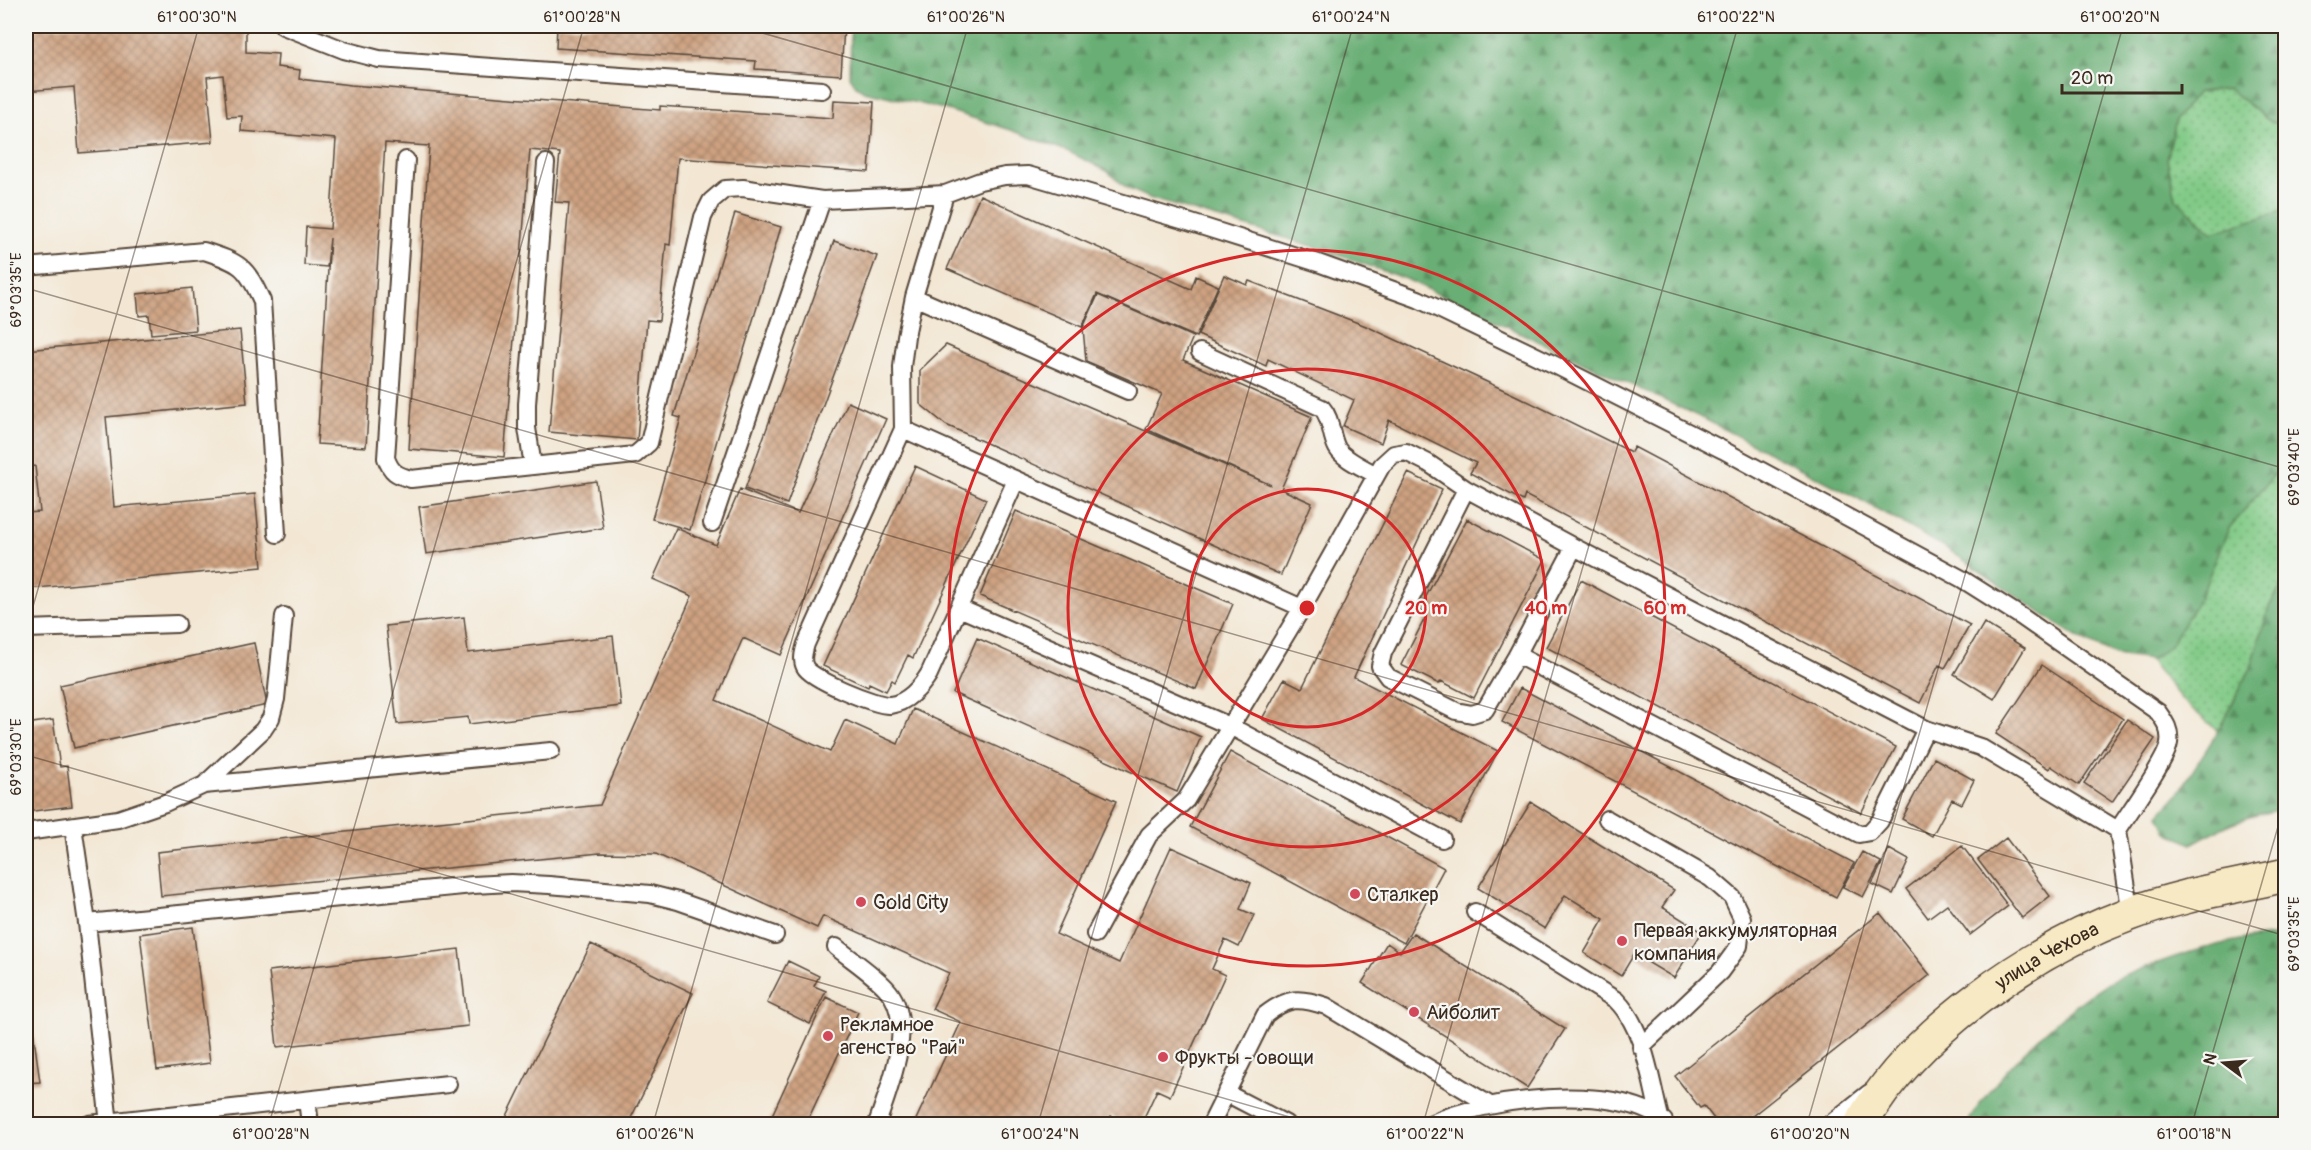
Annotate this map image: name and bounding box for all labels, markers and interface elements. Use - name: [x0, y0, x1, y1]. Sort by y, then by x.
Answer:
- text: 61°00'30"N: [157, 8, 237, 27]
- text: 61°00'28"N: [544, 8, 620, 27]
- text: 61°00'26"N: [927, 8, 1005, 27]
- text: 61°00'24"N: [1312, 8, 1390, 27]
- text: 61°00'22"N: [1697, 8, 1775, 27]
- text: 61°00'20"N: [2080, 8, 2160, 27]
- scale bar: [2062, 57, 2182, 95]
- text: 20 m: [2071, 67, 2113, 90]
- text: 69°03'35"E: [7, 252, 26, 328]
- text: 69°03'40"E: [2285, 428, 2304, 506]
- text: 20 m: [1405, 597, 1447, 620]
- text: 40 m: [1525, 597, 1567, 620]
- text: 60 m: [1644, 597, 1686, 620]
- centre of rings: [1297, 598, 1317, 618]
- text: 69°03'30"E: [7, 718, 26, 796]
- place label: Сталкер: [1367, 882, 1439, 907]
- marker: Сталкер: [1348, 887, 1362, 901]
- place label: Gold City: [873, 890, 949, 915]
- marker: Gold City: [854, 895, 868, 909]
- text: 69°03'35"E: [2285, 896, 2304, 972]
- street label: улица Чехова: [1989, 916, 2103, 996]
- place label: Первая аккумуляторная компания: [1634, 918, 1837, 966]
- marker: Первая аккумуляторная компания: [1615, 934, 1629, 948]
- place label: Айболит: [1426, 1000, 1500, 1025]
- marker: Айболит: [1407, 1005, 1421, 1019]
- place label: Рекламное агенство "Рай": [840, 1012, 966, 1060]
- marker: Рекламное агенство "Рай": [821, 1029, 835, 1043]
- north arrow: [2194, 1033, 2254, 1093]
- place label: Фрукты - овощи: [1175, 1045, 1313, 1070]
- marker: Фрукты - овощи: [1156, 1050, 1170, 1064]
- text: N: [2199, 1051, 2222, 1067]
- text: 61°00'28"N: [233, 1125, 309, 1144]
- text: 61°00'26"N: [616, 1125, 694, 1144]
- text: 61°00'24"N: [1001, 1125, 1079, 1144]
- text: 61°00'22"N: [1386, 1125, 1464, 1144]
- text: 61°00'20"N: [1770, 1125, 1850, 1144]
- text: 61°00'18"N: [2157, 1125, 2231, 1144]

